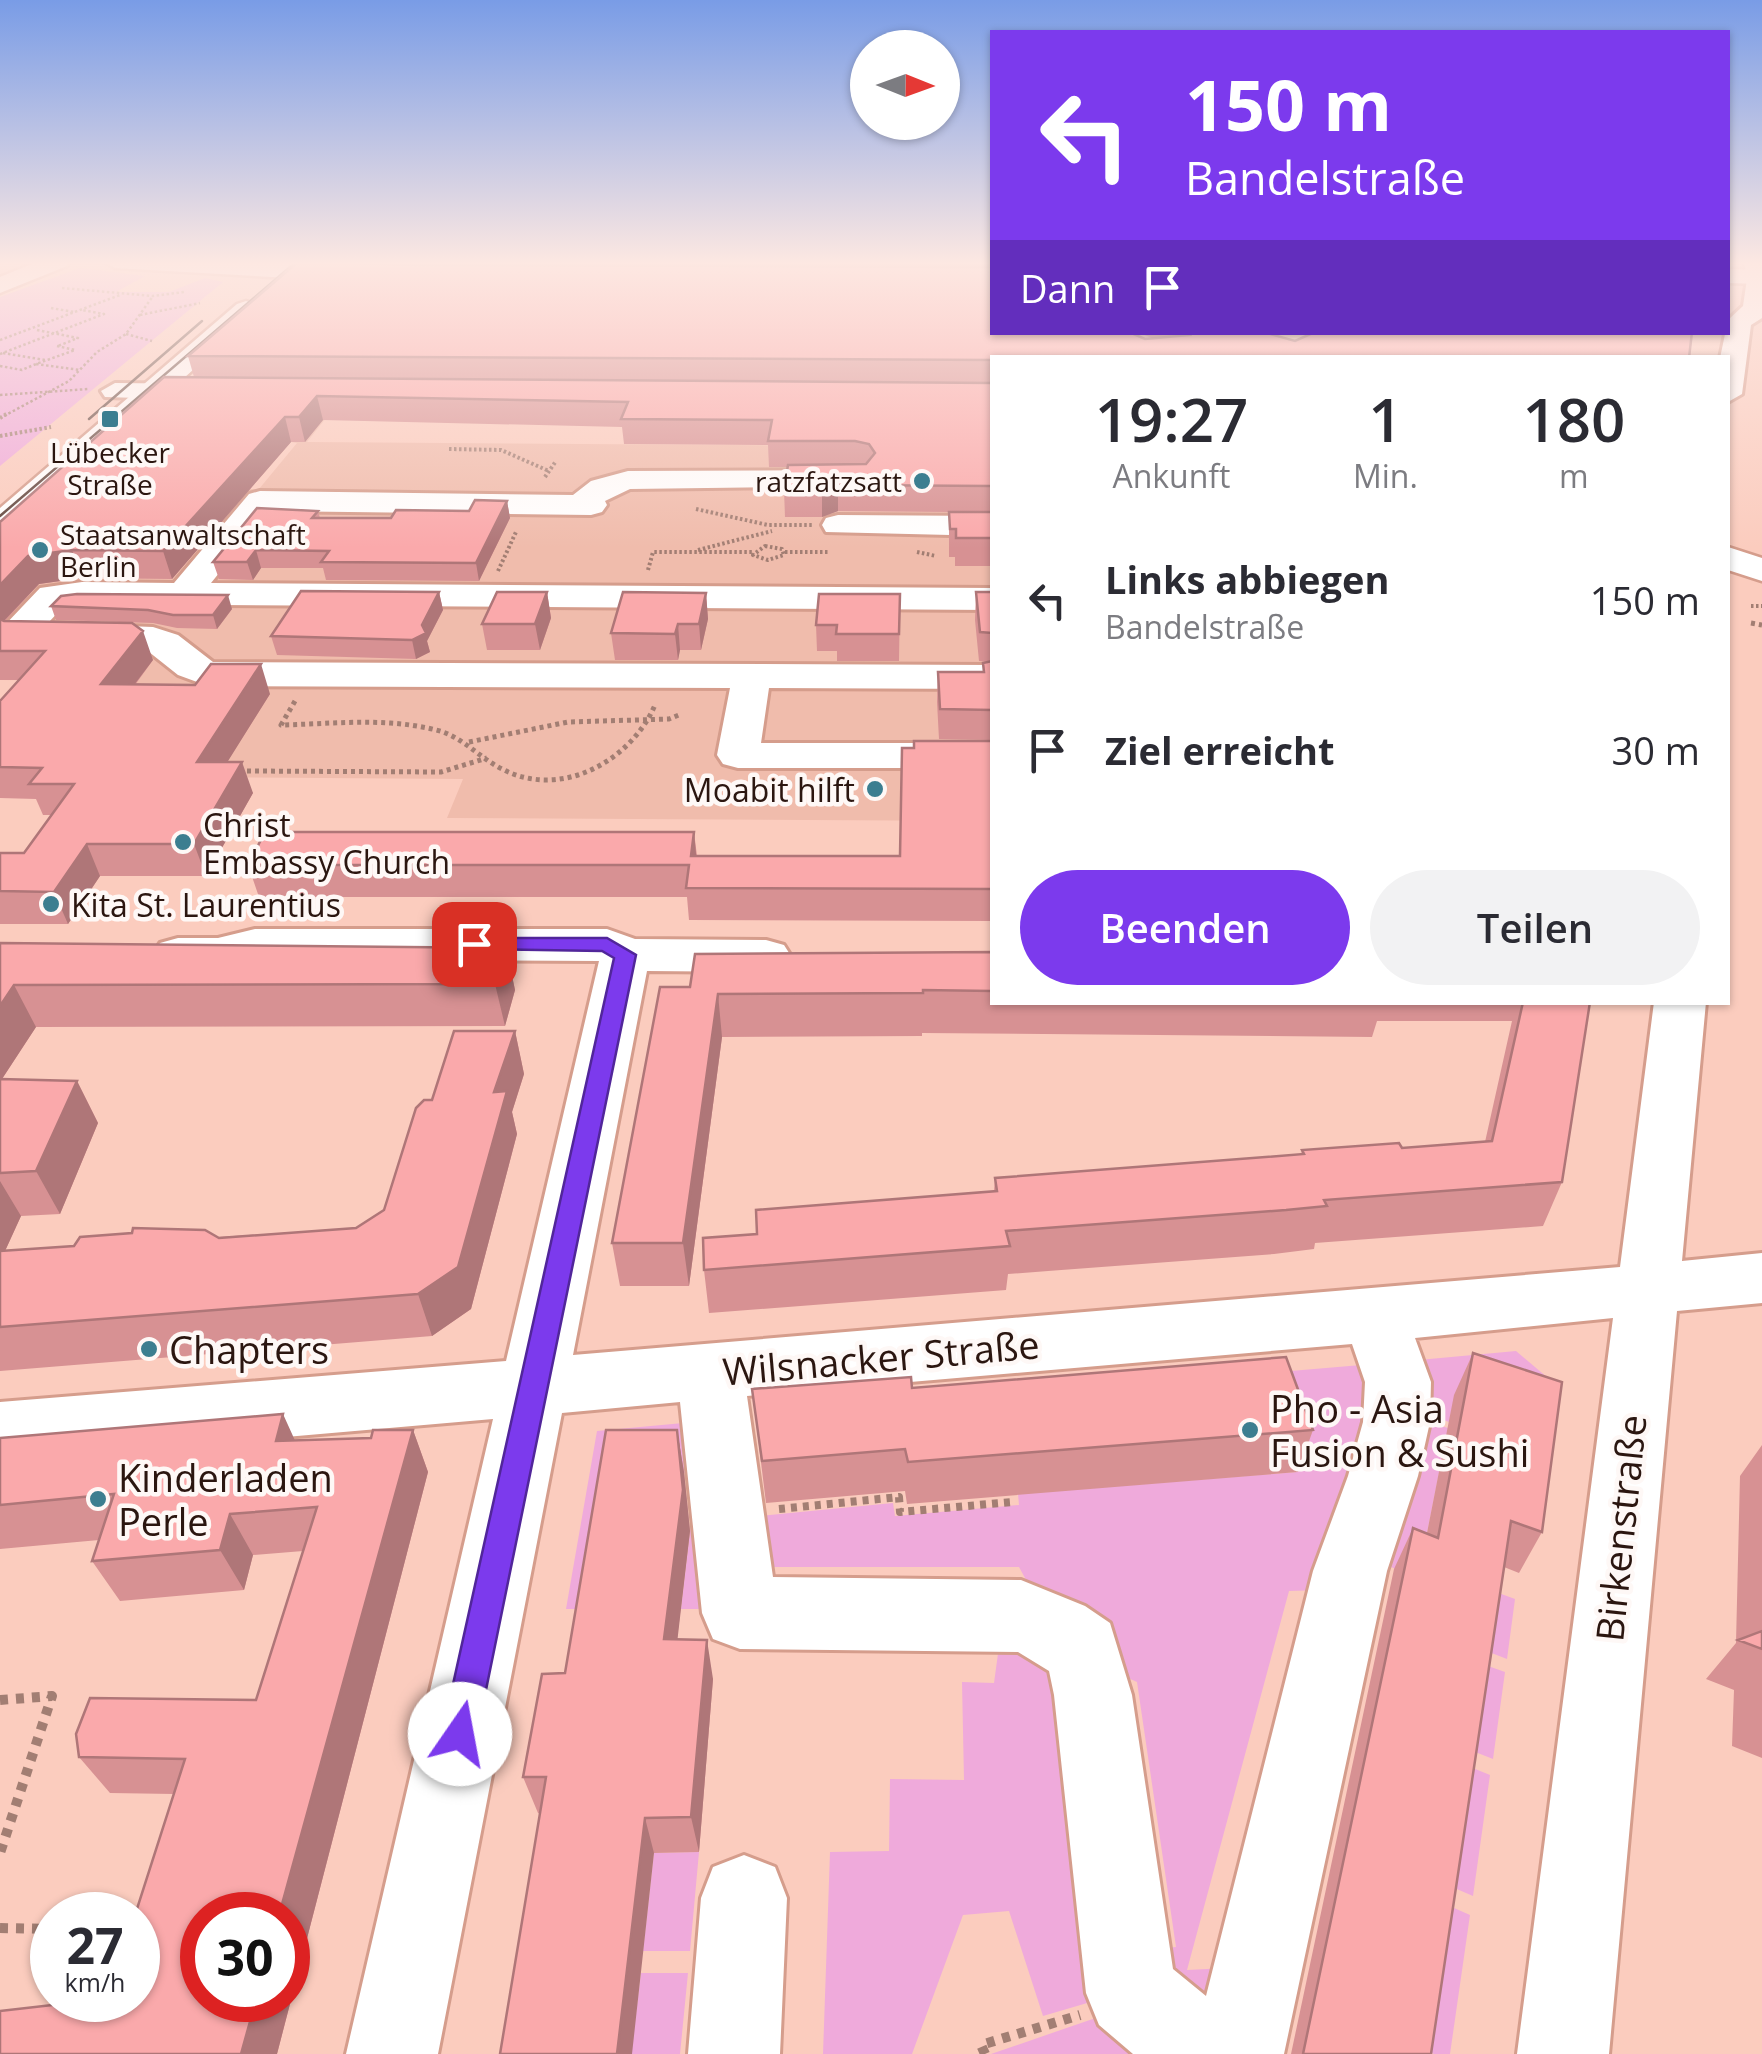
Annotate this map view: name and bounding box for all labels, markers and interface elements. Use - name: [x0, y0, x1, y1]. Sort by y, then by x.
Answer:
- north arrow: [850, 30, 960, 140]
- map controls: [850, 30, 960, 140]
- text: 150 m: [1185, 56, 1392, 152]
- icon: left: [1020, 70, 1150, 200]
- text: Bandelstraße: [1185, 147, 1465, 208]
- icon: arrive: [1135, 260, 1190, 315]
- text: Dann: [1020, 262, 1115, 314]
- text: 19:27: [1095, 378, 1248, 460]
- text: 1: [1368, 378, 1403, 460]
- text: 180: [1522, 378, 1625, 460]
- marker: Lübecker Straße: [99, 408, 121, 430]
- place label: Lübecker Straße: [50, 433, 171, 503]
- text: Ankunft: [1112, 454, 1231, 497]
- text: Min.: [1353, 454, 1418, 497]
- text: m: [1559, 454, 1589, 497]
- place label: ratzfatzsatt: [755, 462, 902, 500]
- marker: ratzfatzsatt: [911, 470, 933, 492]
- place label: Staatsanwaltschaft Berlin: [60, 515, 306, 585]
- marker: Staatsanwaltschaft Berlin: [29, 539, 51, 561]
- text: Links abbiegen: [1105, 553, 1389, 605]
- icon: left: [1020, 573, 1075, 628]
- text: 150 m: [1590, 574, 1700, 626]
- text: Bandelstraße: [1105, 605, 1304, 648]
- icon: arrive: [1020, 723, 1075, 778]
- text: Ziel erreicht: [1105, 724, 1335, 776]
- text: 30 m: [1611, 724, 1700, 776]
- place label: Moabit hilft: [684, 768, 855, 811]
- marker: Moabit hilft: [864, 778, 886, 800]
- place label: Christ Embassy Church: [203, 803, 450, 883]
- marker: Christ Embassy Church: [172, 831, 194, 853]
- button: Beenden: [1020, 870, 1350, 985]
- button: Teilen: [1370, 870, 1700, 985]
- place label: Kita St. Laurentius: [71, 883, 341, 926]
- marker: Kita St. Laurentius: [40, 893, 62, 915]
- pin: [432, 902, 517, 987]
- icon: arrive: [447, 917, 502, 972]
- street label: Wilsnacker Straße: [720, 1317, 1042, 1397]
- place label: Chapters: [169, 1323, 329, 1375]
- marker: Chapters: [138, 1338, 160, 1360]
- place label: Pho - Asia Fusion & Sushi: [1270, 1382, 1529, 1478]
- street label: Birkenstraße: [1582, 1412, 1658, 1644]
- marker: Pho - Asia Fusion & Sushi: [1239, 1419, 1261, 1441]
- place label: Kinderladen Perle: [118, 1451, 333, 1547]
- marker: Kinderladen Perle: [87, 1488, 109, 1510]
- position arrow: [408, 1682, 512, 1786]
- speed limit sign: 30: [180, 1892, 310, 2022]
- text: 27: [66, 1911, 124, 1979]
- text: km/h: [65, 1965, 125, 1999]

